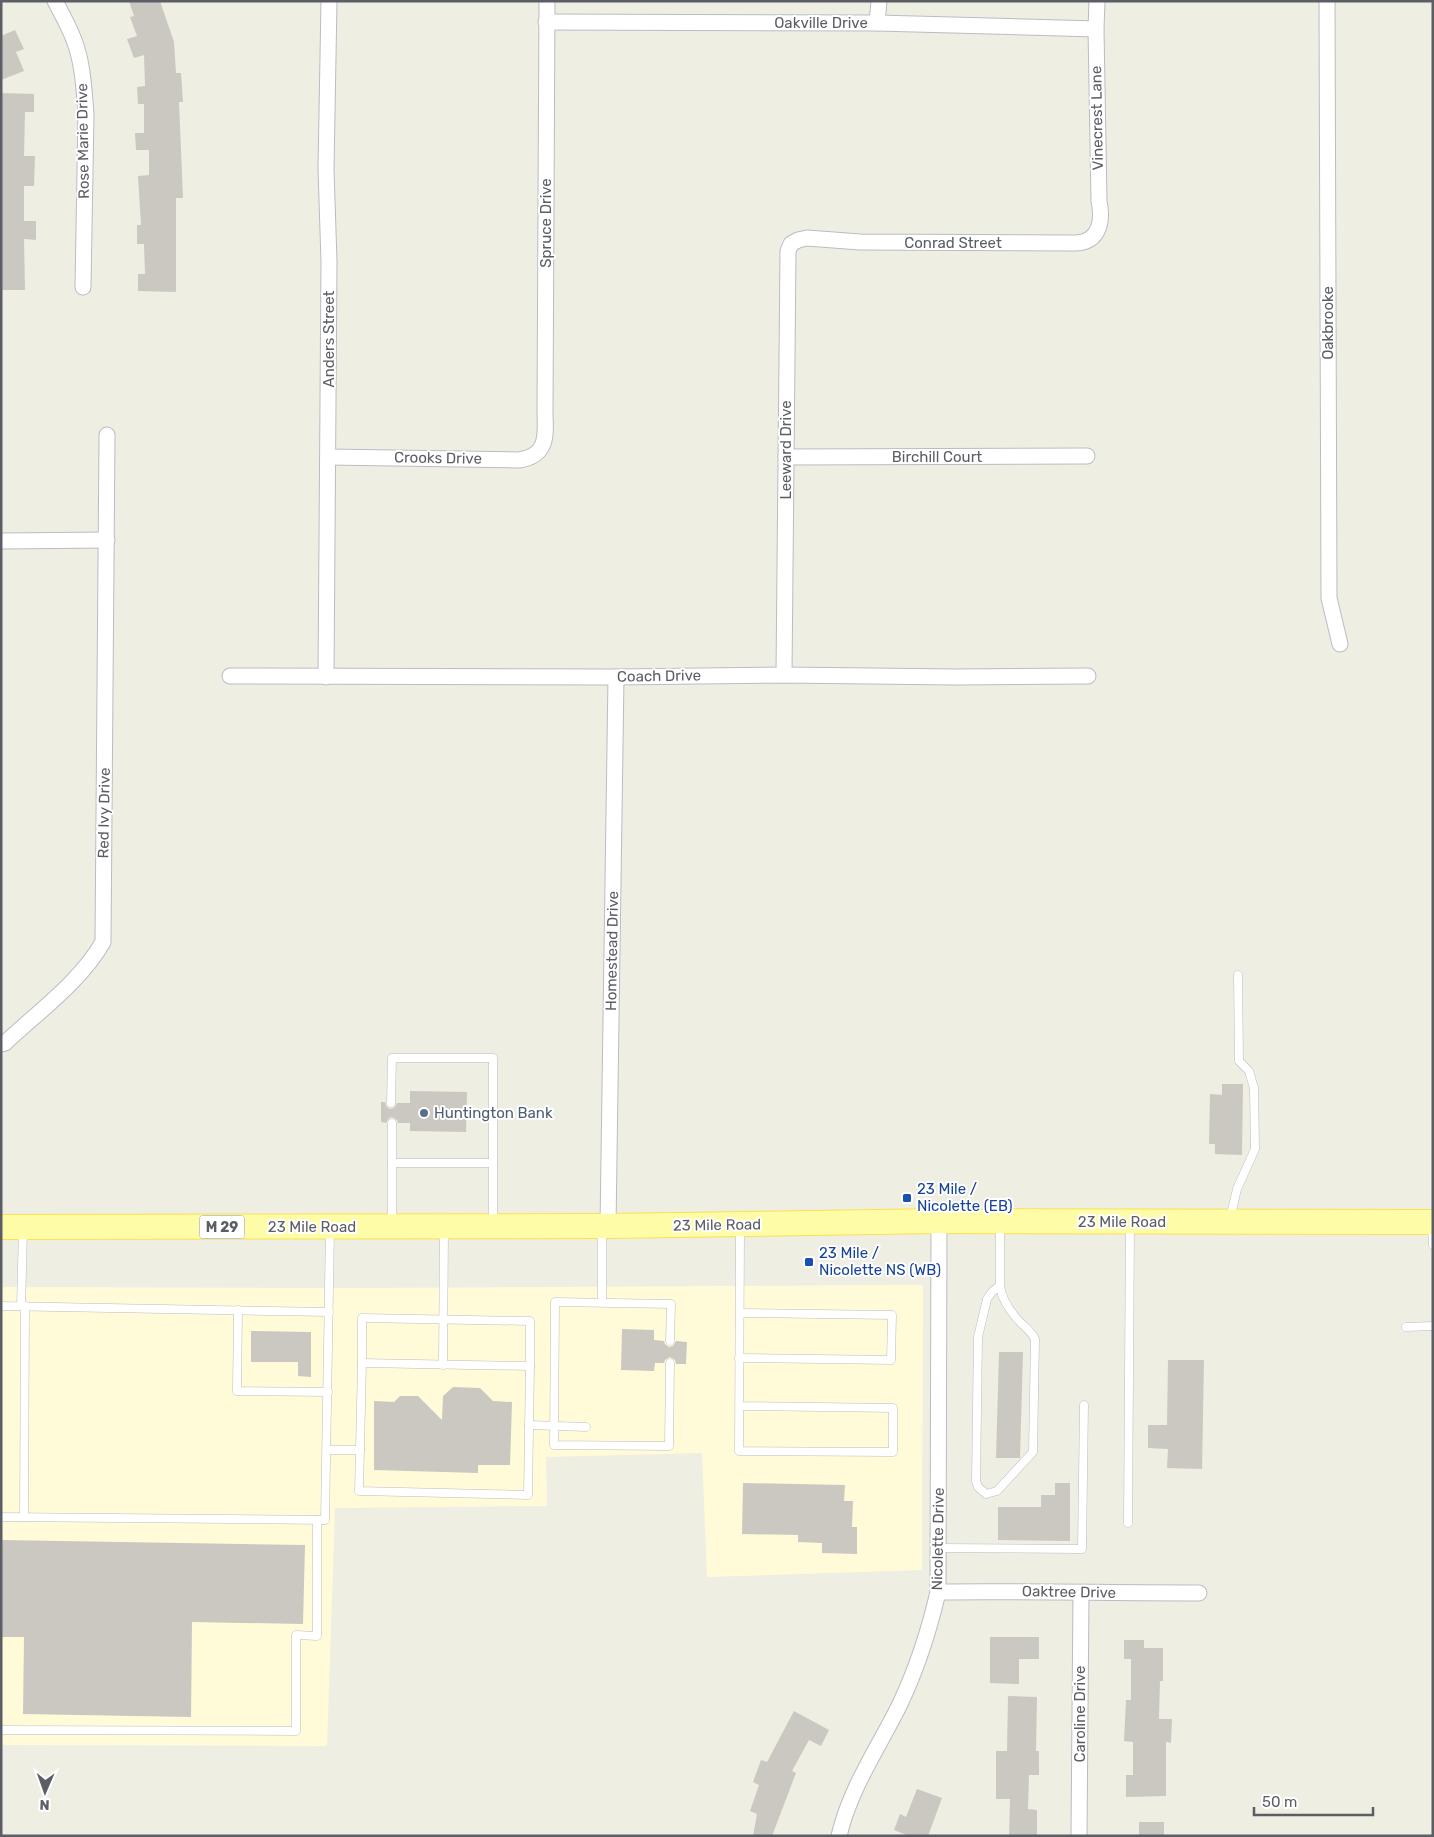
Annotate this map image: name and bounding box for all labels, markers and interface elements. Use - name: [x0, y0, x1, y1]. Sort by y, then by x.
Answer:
- street label: Oakville Drive: [774, 14, 868, 32]
- street label: Vinecrest Lane: [1087, 66, 1107, 170]
- street label: Rose Marie Drive: [73, 83, 93, 199]
- street label: Spruce Drive: [537, 178, 555, 268]
- street label: Conrad Street: [904, 234, 1002, 252]
- street label: Oakbrooke: [1319, 286, 1337, 360]
- street label: Anders Street: [320, 290, 338, 387]
- street label: Leeward Drive: [777, 400, 795, 500]
- street label: Crooks Drive: [394, 448, 482, 468]
- street label: Birchill Court: [892, 448, 982, 466]
- street label: Coach Drive: [617, 666, 701, 686]
- street label: Red Ivy Drive: [94, 767, 114, 859]
- street label: Homestead Drive: [602, 891, 622, 1011]
- place label: Huntington Bank: [434, 1104, 553, 1122]
- marker: Huntington Bank: [418, 1107, 430, 1119]
- place label: 23 Mile / Nicolette (EB): [917, 1180, 1013, 1215]
- marker: 23 Mile / Nicolette (EB): [901, 1192, 913, 1204]
- street label: 23 Mile Road: [1078, 1213, 1166, 1231]
- street label: 23 Mile Road: [673, 1215, 761, 1235]
- road number: M 29: [200, 1216, 244, 1238]
- street label: 23 Mile Road: [268, 1218, 356, 1236]
- place label: 23 Mile / Nicolette NS (WB): [819, 1244, 941, 1279]
- marker: 23 Mile / Nicolette NS (WB): [803, 1256, 815, 1268]
- street label: Nicolette Drive: [928, 1487, 948, 1591]
- street label: Oaktree Drive: [1022, 1582, 1116, 1602]
- street label: Caroline Drive: [1071, 1666, 1089, 1762]
- north arrow: [20, 1767, 70, 1817]
- scale bar: [1254, 1784, 1373, 1816]
- text: 50 m: [1262, 1793, 1297, 1811]
- text: N: [39, 1796, 50, 1813]

